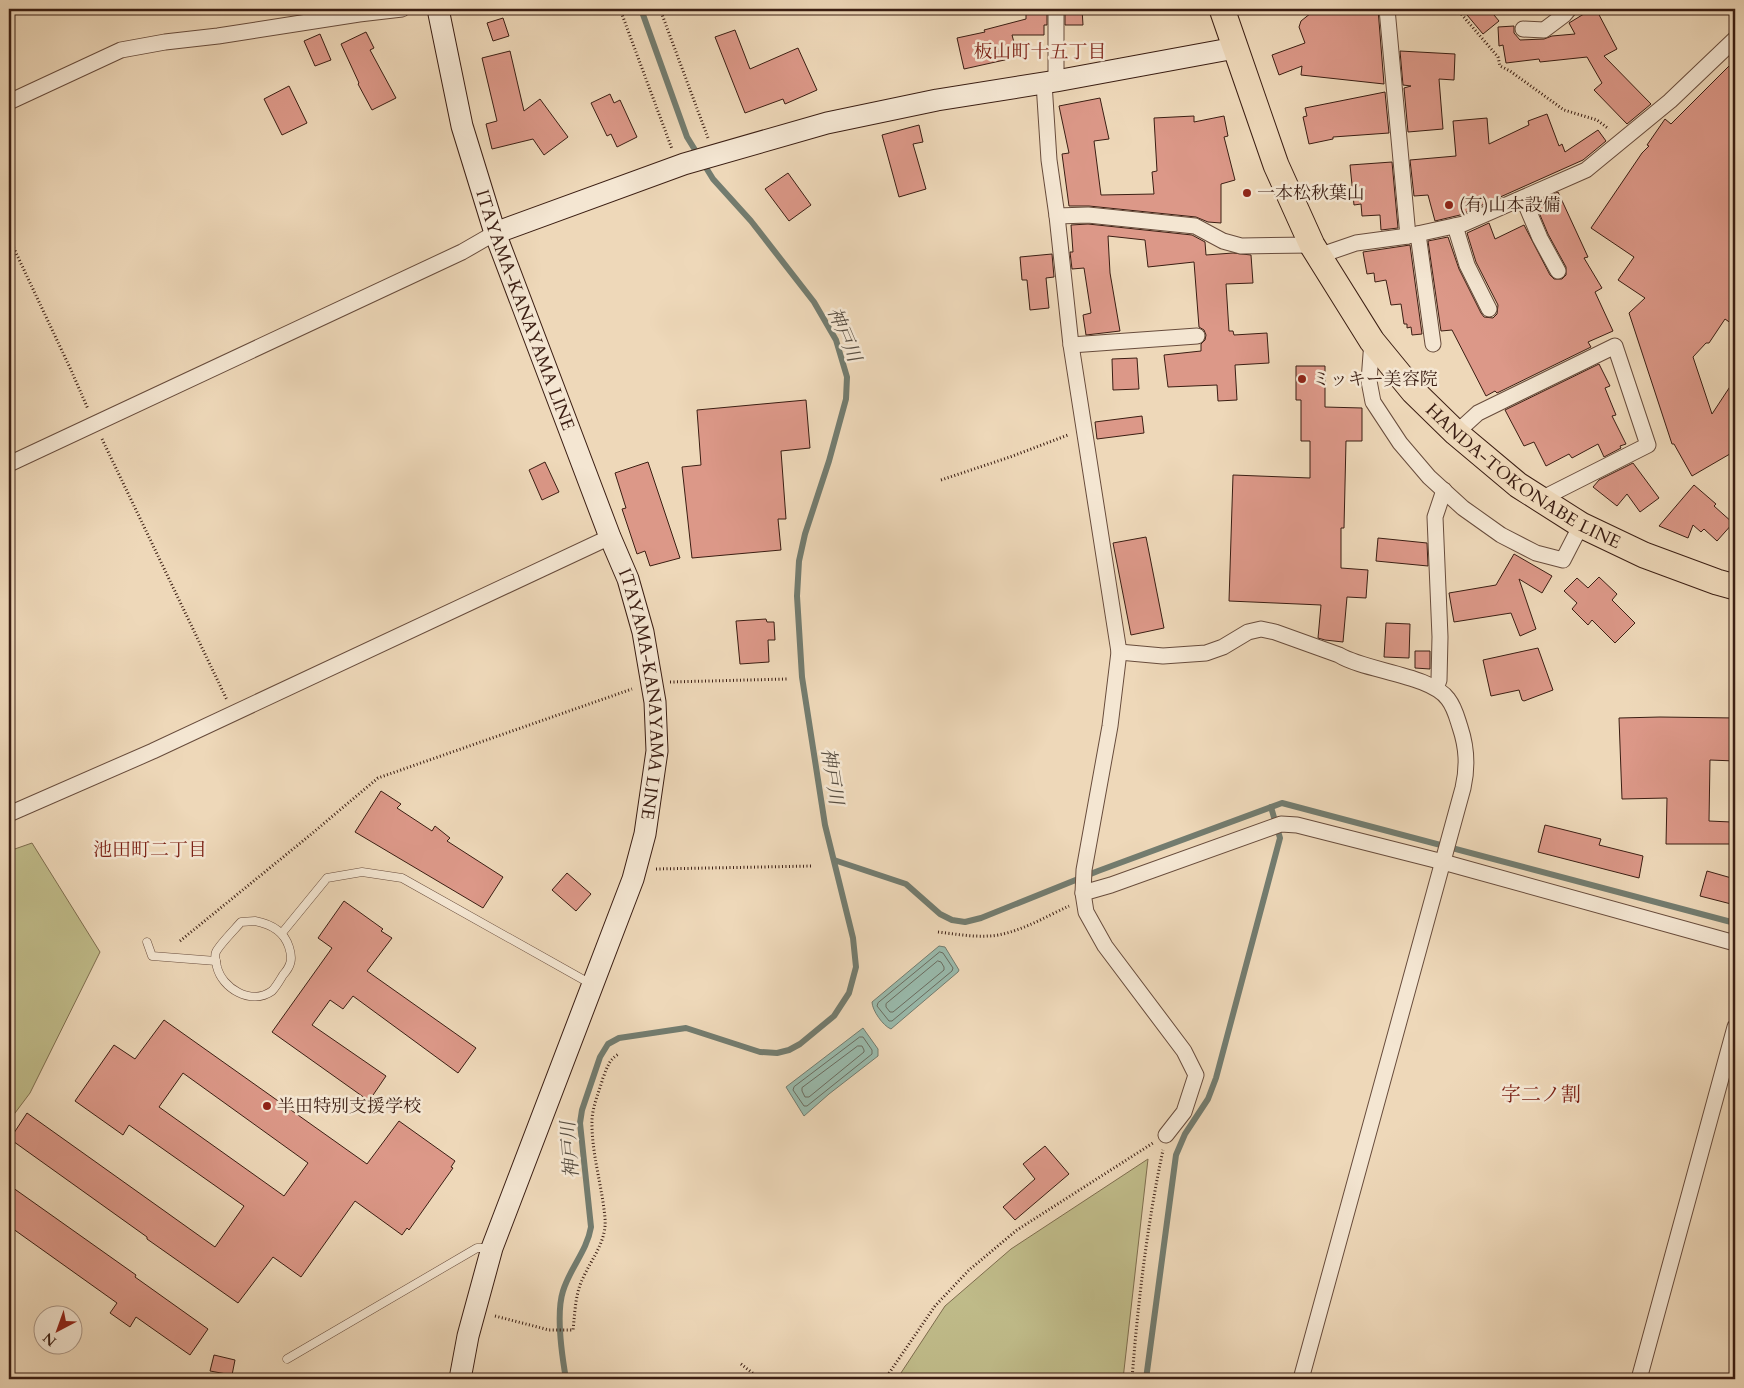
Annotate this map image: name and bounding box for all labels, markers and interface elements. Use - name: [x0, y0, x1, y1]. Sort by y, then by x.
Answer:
- district label: 板山町十五丁目: [973, 39, 1107, 65]
- place label: 一本松秋葉山: [1257, 181, 1365, 206]
- street label: ITAYAMA-KANAYAMA LINE: [469, 187, 581, 434]
- marker: 一本松秋葉山: [1241, 187, 1253, 199]
- place label: (有)山本設備: [1459, 193, 1560, 218]
- marker: (有)山本設備: [1443, 199, 1455, 211]
- water label: 神戸川: [821, 303, 868, 368]
- place label: ミッキー美容院: [1312, 367, 1438, 392]
- marker: ミッキー美容院: [1296, 373, 1308, 385]
- street label: HANDA-TOKONABE LINE: [1420, 398, 1625, 555]
- street label: ITAYAMA-KANAYAMA LINE: [612, 565, 669, 821]
- water label: 神戸川: [815, 746, 850, 808]
- district label: 池田町二丁目: [93, 837, 207, 863]
- district label: 字二ノ割: [1501, 1081, 1581, 1108]
- place label: 半田特別支援学校: [277, 1094, 421, 1119]
- marker: 半田特別支援学校: [261, 1100, 273, 1112]
- water label: 神戸川: [555, 1119, 585, 1179]
- north arrow: [32, 1306, 82, 1356]
- text: N: [39, 1328, 61, 1351]

